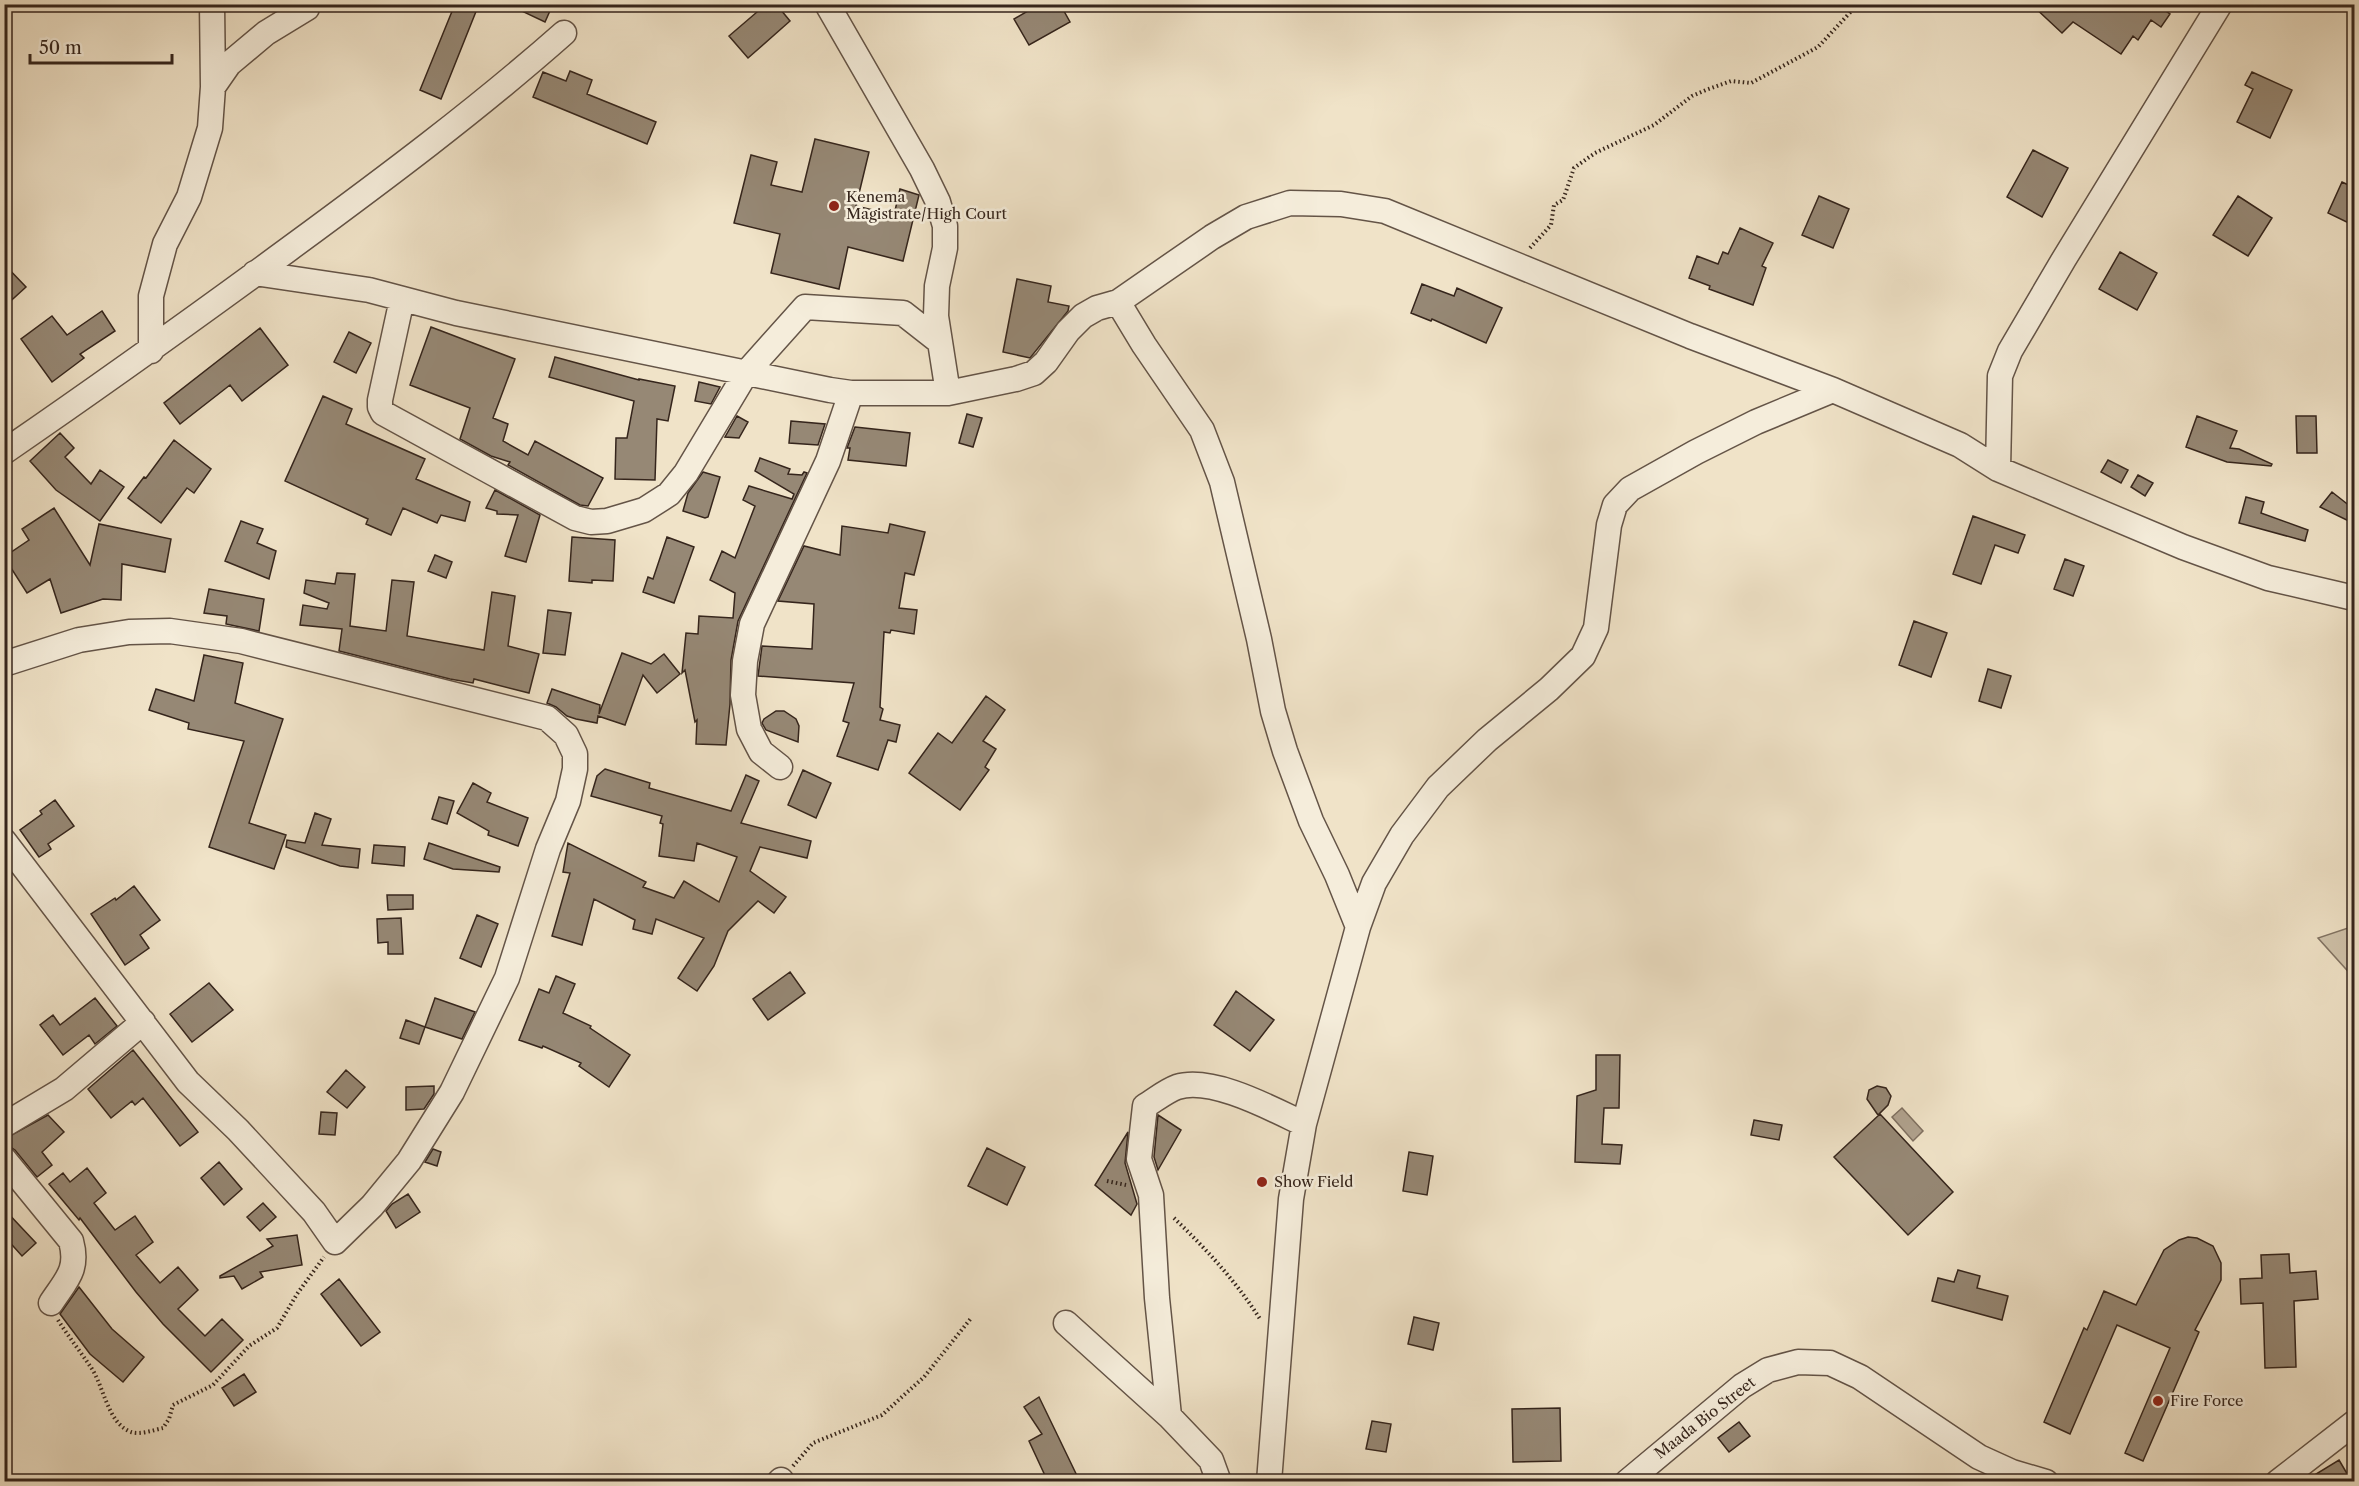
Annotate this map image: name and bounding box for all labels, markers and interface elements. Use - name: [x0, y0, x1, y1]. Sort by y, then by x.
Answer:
- scale bar: [30, 27, 172, 65]
- text: 50 m: [39, 37, 82, 59]
- place label: Kenema Magistrate/High Court: [846, 187, 1007, 223]
- marker: Kenema Magistrate/High Court: [827, 199, 841, 213]
- place label: Show Field: [1274, 1172, 1353, 1191]
- marker: Show Field: [1255, 1175, 1269, 1189]
- street label: Maada Bio Street: [1651, 1372, 1759, 1463]
- place label: Fire Force: [2170, 1391, 2244, 1410]
- marker: Fire Force: [2151, 1394, 2165, 1408]

